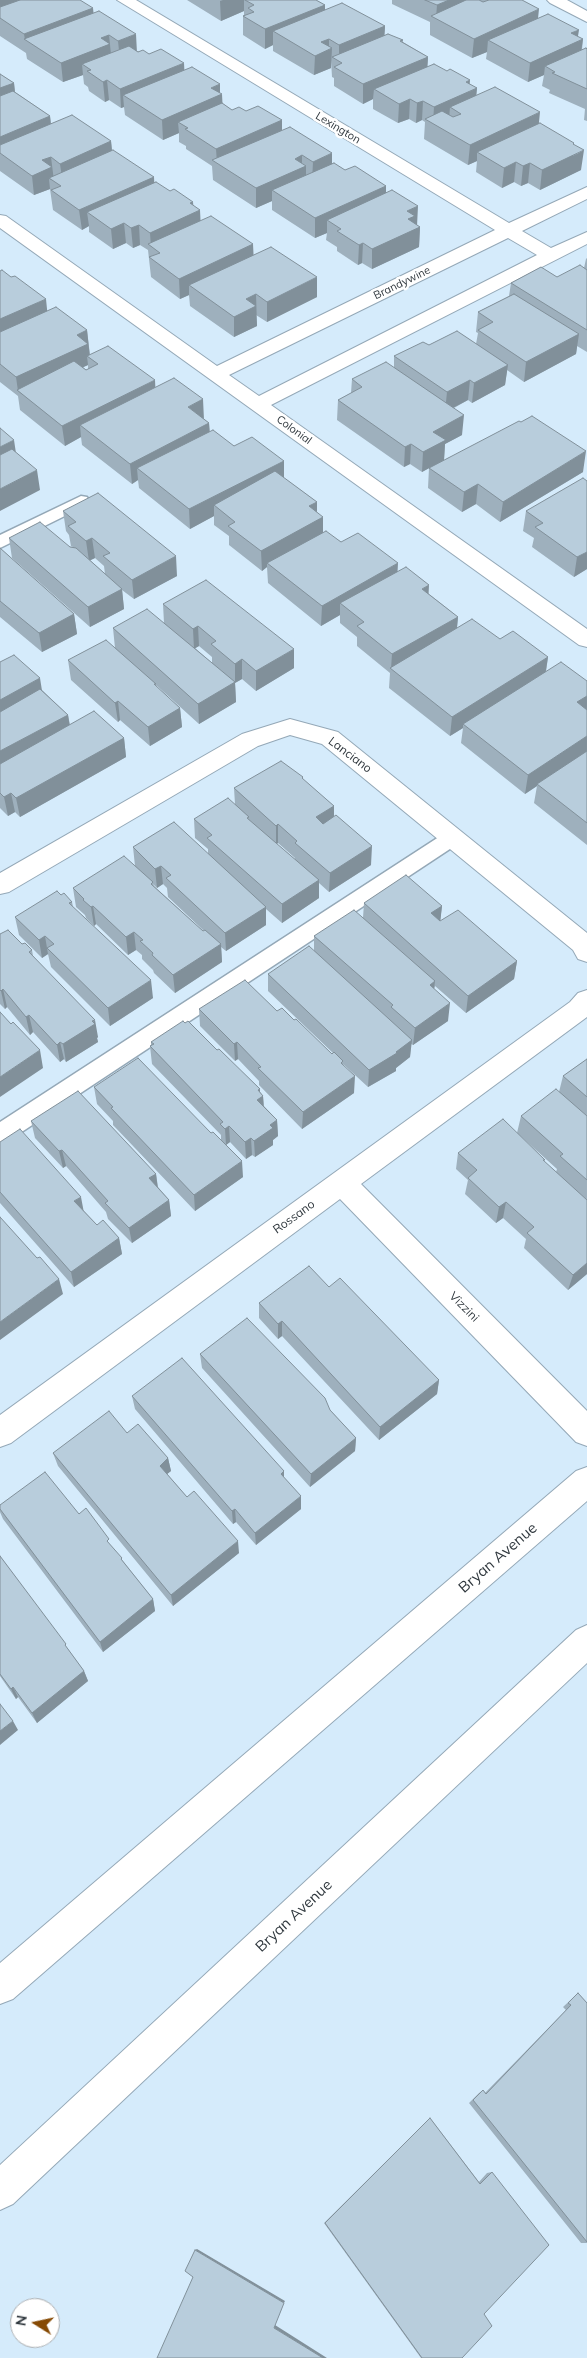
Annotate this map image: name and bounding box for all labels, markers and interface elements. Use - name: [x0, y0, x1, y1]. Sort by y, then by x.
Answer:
- street label: Lexington: [313, 109, 363, 147]
- street label: Brandywine: [371, 264, 433, 302]
- street label: Colonial: [274, 413, 314, 447]
- street label: Lanciano: [325, 734, 375, 776]
- street label: Rossano: [270, 1197, 318, 1237]
- street label: Vizzini: [446, 1289, 482, 1325]
- street label: Bryan Avenue: [455, 1519, 541, 1597]
- street label: Bryan Avenue: [252, 1876, 336, 1956]
- north arrow: [10, 2298, 60, 2348]
- text: N: [11, 2314, 31, 2327]

